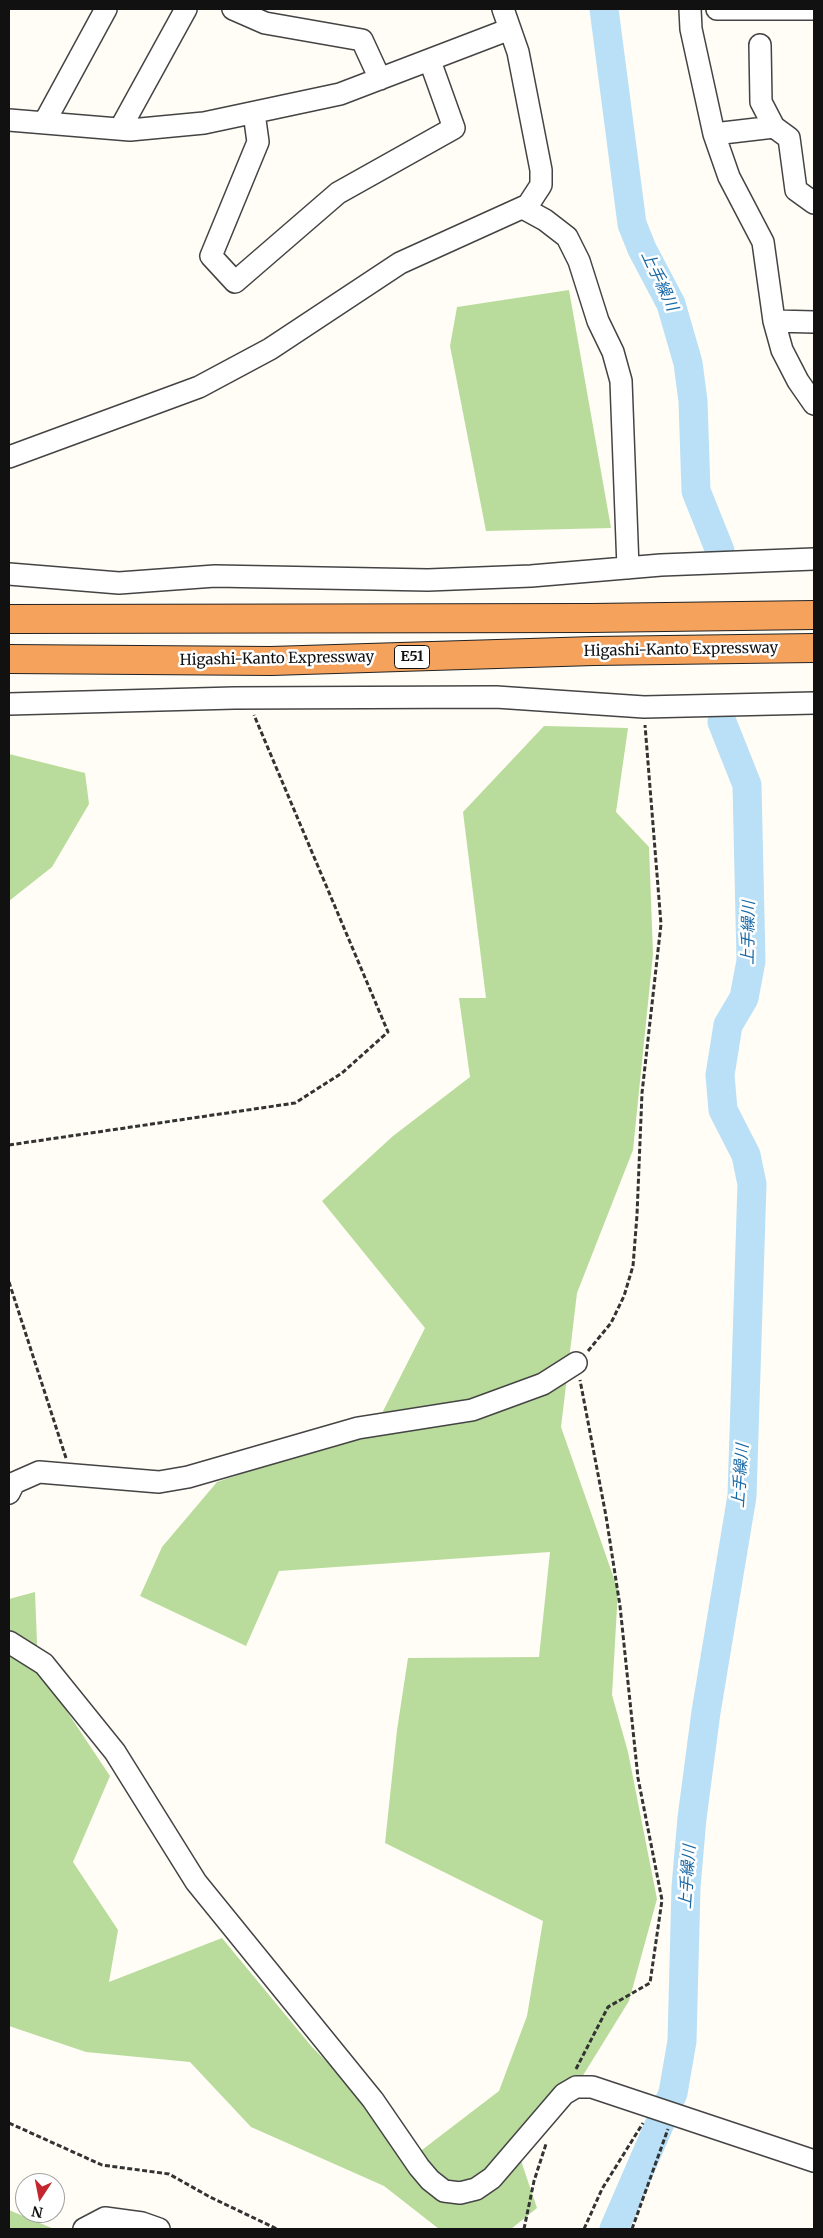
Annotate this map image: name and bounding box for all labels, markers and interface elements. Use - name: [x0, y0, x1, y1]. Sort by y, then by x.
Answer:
- water label: 上手繰川: [637, 248, 681, 314]
- street label: Higashi-Kanto Expressway: [584, 639, 778, 661]
- road number: E51: [394, 646, 430, 669]
- street label: Higashi-Kanto Expressway: [180, 648, 374, 670]
- water label: 上手繰川: [739, 901, 759, 965]
- water label: 上手繰川: [729, 1443, 753, 1509]
- water label: 上手繰川: [676, 1844, 700, 1910]
- north arrow: [15, 2173, 65, 2223]
- text: N: [30, 2202, 44, 2222]

